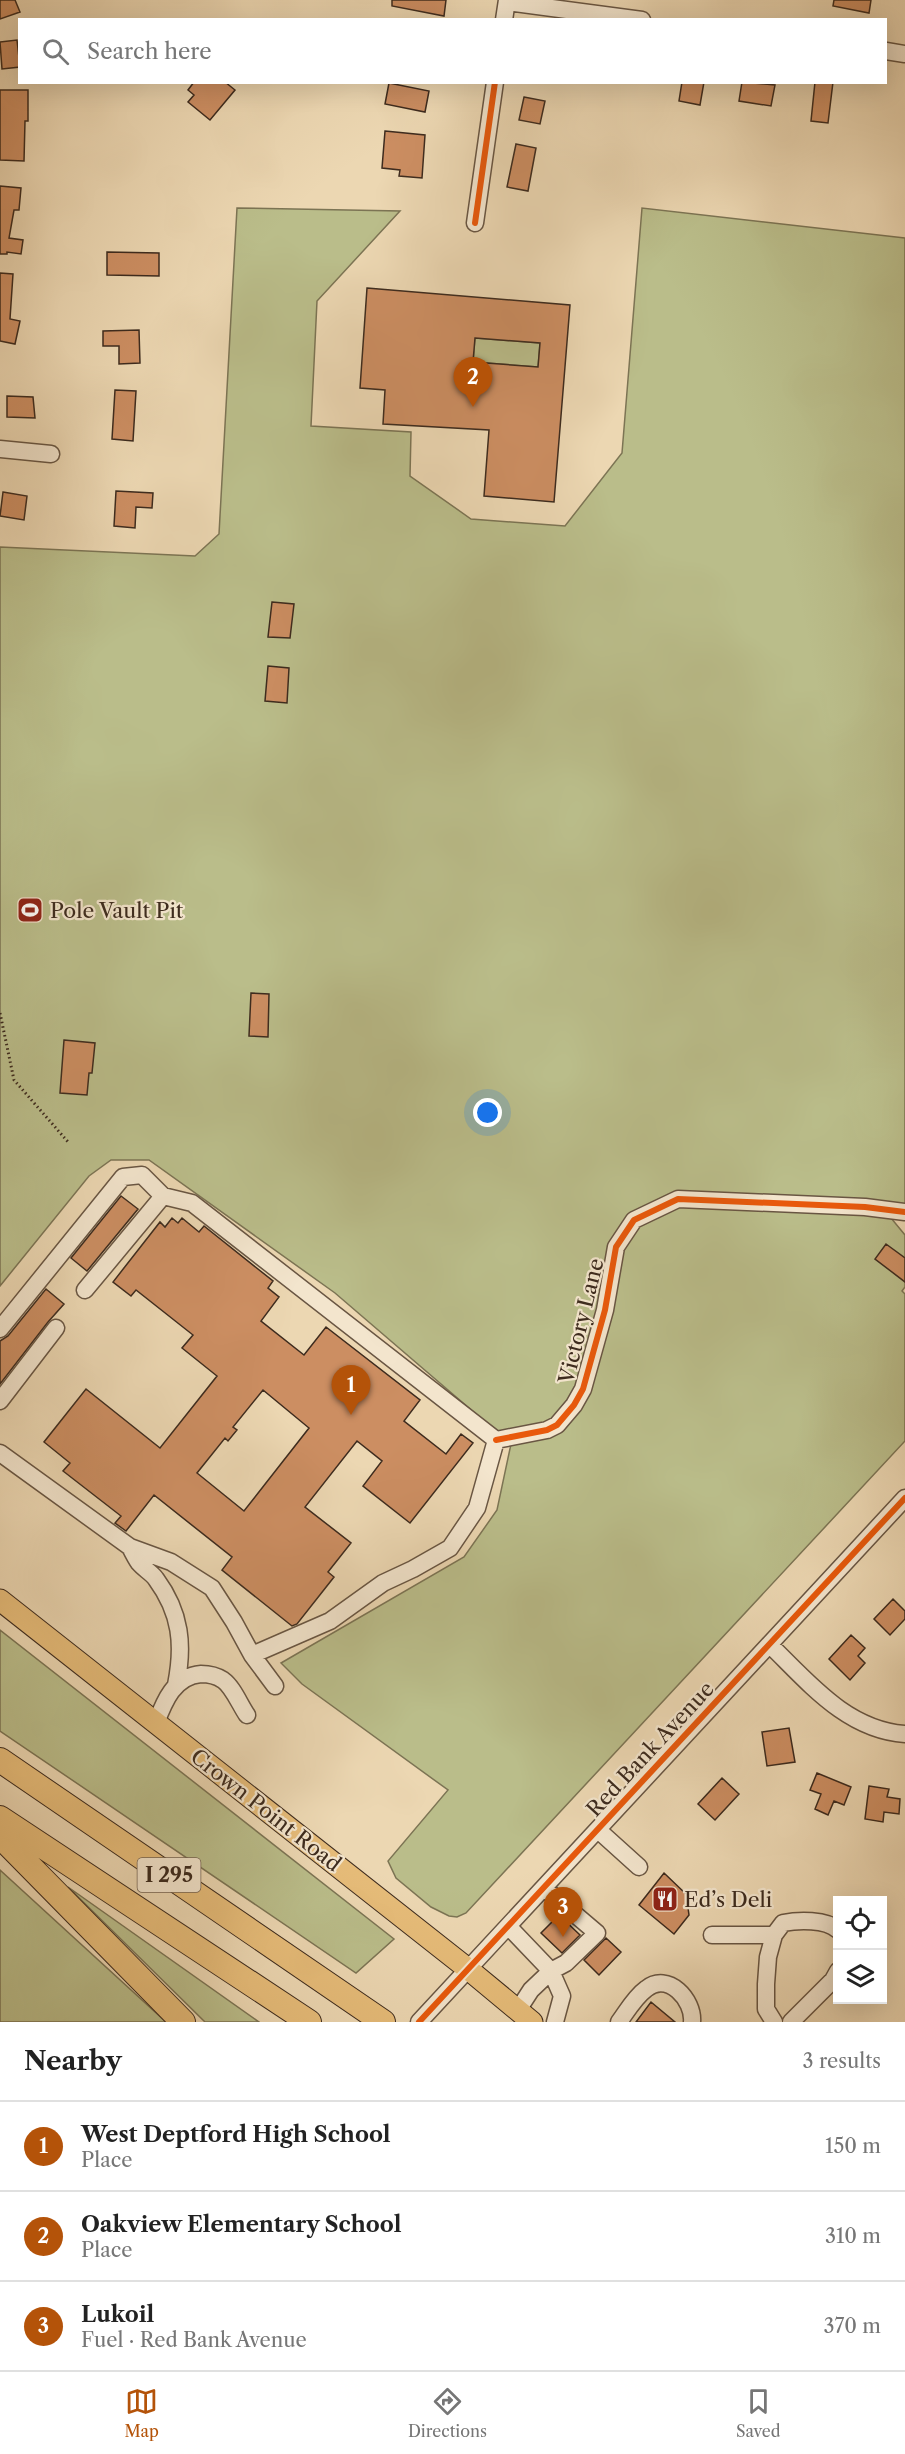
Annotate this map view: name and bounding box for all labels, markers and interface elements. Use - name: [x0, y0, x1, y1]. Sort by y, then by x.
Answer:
- search box: [18, 18, 887, 84]
- icon: search: [39, 35, 72, 68]
- text: Search here: [87, 38, 212, 65]
- pin: 2: [454, 358, 492, 407]
- sports icon: Pole Vault Pit: [15, 895, 45, 925]
- place label: Pole Vault Pit: [50, 898, 184, 923]
- your location: [473, 1098, 502, 1127]
- street label: Victory Lane: [553, 1256, 609, 1387]
- pin: 1: [332, 1366, 370, 1415]
- street label: Red Bank Avenue: [581, 1676, 719, 1822]
- street label: Crown Point Road: [186, 1744, 346, 1877]
- road number: I 295: [138, 1858, 201, 1892]
- restaurant icon: Ed’s Deli: [650, 1884, 680, 1914]
- place label: Ed’s Deli: [684, 1887, 772, 1912]
- pin: 3: [544, 1888, 582, 1937]
- map controls: [833, 1896, 887, 2004]
- button: locate: [833, 1896, 887, 1950]
- button: layers: [833, 1950, 887, 2004]
- text: Nearby: [24, 2045, 122, 2077]
- text: 3 results: [803, 2049, 881, 2073]
- text: West Deptford High School: [81, 2121, 391, 2148]
- text: 1: [39, 2134, 48, 2158]
- text: 150 m: [825, 2134, 881, 2158]
- text: Place: [81, 2148, 132, 2172]
- text: Oakview Elementary School: [81, 2211, 402, 2238]
- text: 2: [38, 2224, 49, 2248]
- text: 310 m: [825, 2224, 881, 2248]
- text: Place: [81, 2238, 132, 2262]
- text: Lukoil: [81, 2301, 154, 2328]
- text: 3: [38, 2314, 49, 2338]
- text: 370 m: [824, 2314, 881, 2338]
- text: Fuel · Red Bank Avenue: [81, 2328, 307, 2352]
- tab: Map: [125, 2385, 159, 2441]
- tab: Directions: [408, 2385, 487, 2441]
- tab: Saved: [736, 2385, 780, 2441]

